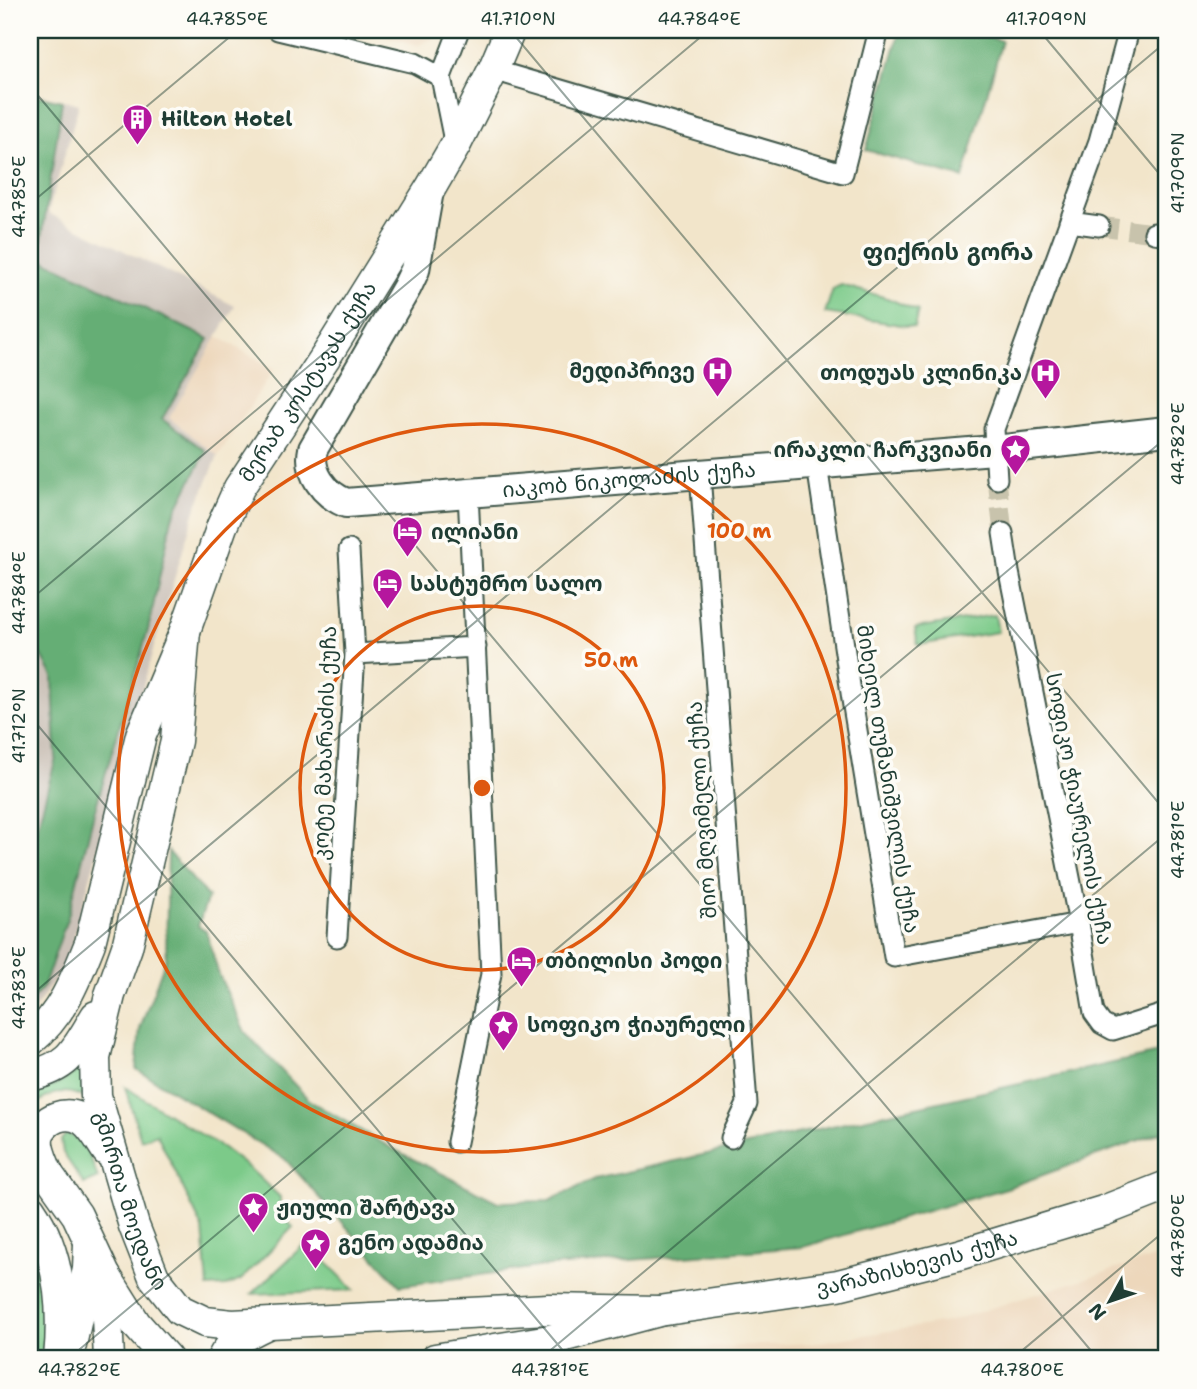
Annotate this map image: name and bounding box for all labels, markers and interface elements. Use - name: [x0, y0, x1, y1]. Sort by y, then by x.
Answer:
- text: 44.785°E: [186, 7, 268, 31]
- text: 41.710°N: [480, 7, 556, 31]
- text: 44.784°E: [657, 7, 741, 31]
- text: 41.709°N: [1005, 7, 1087, 31]
- building icon: Hilton Hotel: [121, 102, 155, 146]
- place label: Hilton Hotel: [161, 105, 292, 133]
- text: 41.709°N: [1166, 132, 1190, 214]
- text: 44.785°E: [7, 156, 31, 238]
- district label: ფიქრის გორა: [863, 237, 1033, 267]
- street label: მერაბ კოსტავას ქუჩა: [233, 276, 383, 488]
- hospital icon: მედიპრივე: [701, 354, 735, 398]
- hospital icon: თოდუას კლინიკა: [1028, 356, 1062, 400]
- place label: მედიპრივე: [569, 357, 695, 385]
- place label: თოდუას კლინიკა: [820, 359, 1022, 387]
- text: 44.782°E: [1166, 402, 1190, 486]
- place icon: ირაკლი ჩარკვიანი: [998, 433, 1032, 477]
- place label: ირაკლი ჩარკვიანი: [774, 436, 992, 464]
- street label: იაკობ ნიკოლაძის ქუჩა: [501, 456, 757, 504]
- hotel icon: ილიანი: [391, 515, 425, 559]
- text: 100 m: [707, 517, 771, 545]
- place label: ილიანი: [431, 518, 519, 546]
- text: 44.784°E: [7, 551, 31, 635]
- hotel icon: სასტუმრო სალო: [370, 567, 404, 611]
- place label: სასტუმრო სალო: [410, 570, 603, 598]
- street label: მიხეილ თუმანიშვილის ქუჩა: [850, 623, 926, 935]
- street label: კოტე მახარაძის ქუჩა: [307, 625, 343, 861]
- text: 50 m: [584, 646, 638, 674]
- street label: სოფიკო ჭიაურელის ქუჩა: [1039, 671, 1119, 947]
- text: 41.712°N: [7, 688, 31, 764]
- street label: შიო მღვიმელი ქუჩა: [680, 700, 724, 920]
- centre of rings: [470, 776, 494, 800]
- text: 44.781°E: [1166, 801, 1190, 879]
- hotel icon: თბილისი პოდი: [505, 944, 539, 988]
- text: 44.783°E: [7, 946, 31, 1030]
- place label: თბილისი პოდი: [545, 947, 723, 975]
- place icon: სოფიკო ჭიაურელი: [487, 1008, 521, 1052]
- place label: სოფიკო ჭიაურელი: [527, 1011, 745, 1039]
- street label: გმირთა მოედანი: [87, 1108, 173, 1296]
- place icon: ჟიული შარტავა: [236, 1191, 270, 1235]
- place label: ჟიული შარტავა: [276, 1194, 456, 1222]
- text: 44.780°E: [1166, 1194, 1190, 1278]
- street label: ვარაზისხევის ქუჩა: [815, 1224, 1021, 1302]
- place icon: გენო ადამია: [298, 1226, 332, 1270]
- place label: გენო ადამია: [338, 1229, 484, 1257]
- north arrow: [1074, 1266, 1144, 1336]
- text: N: [1083, 1298, 1112, 1325]
- text: 44.782°E: [37, 1358, 121, 1382]
- text: 44.781°E: [511, 1358, 589, 1382]
- text: 44.780°E: [980, 1358, 1064, 1382]

